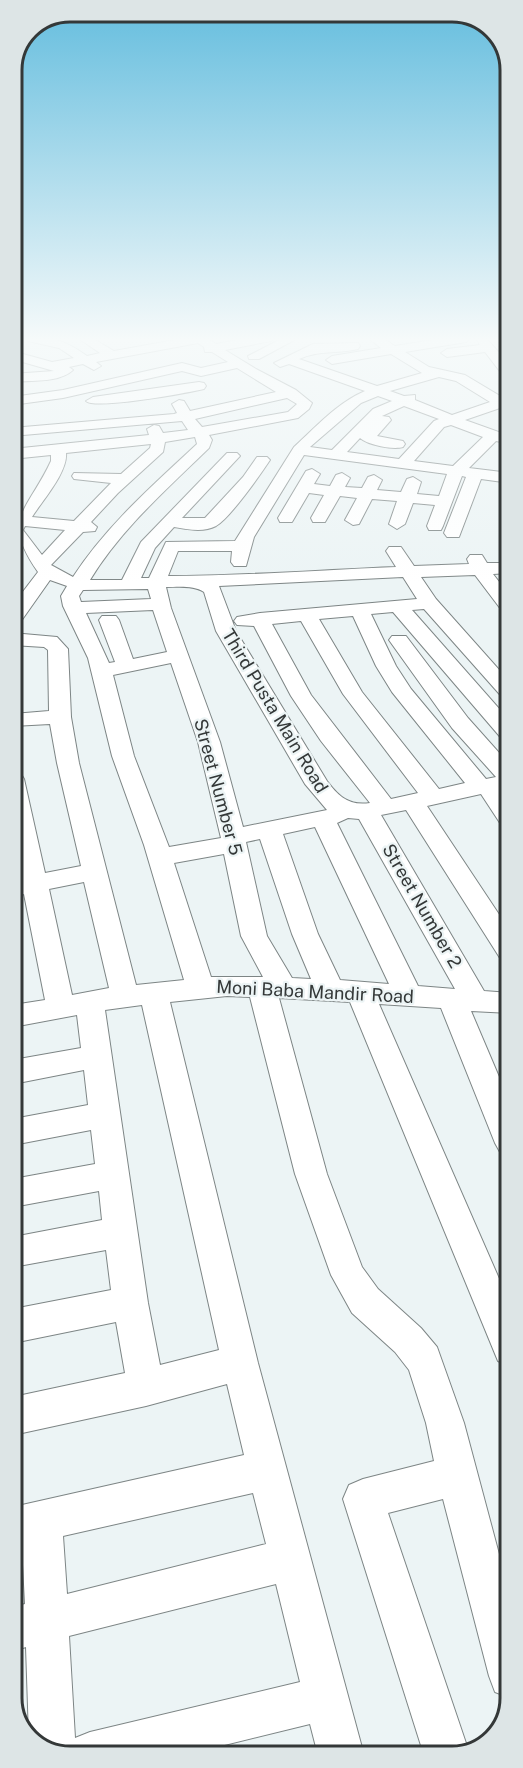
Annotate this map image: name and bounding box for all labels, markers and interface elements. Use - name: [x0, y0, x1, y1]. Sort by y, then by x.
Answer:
- street label: Third Pusta Main Road: [218, 625, 333, 796]
- street label: Street Number 5: [190, 716, 247, 857]
- street label: Street Number 2: [378, 840, 466, 972]
- street label: Moni Baba Mandir Road: [216, 976, 414, 1007]

